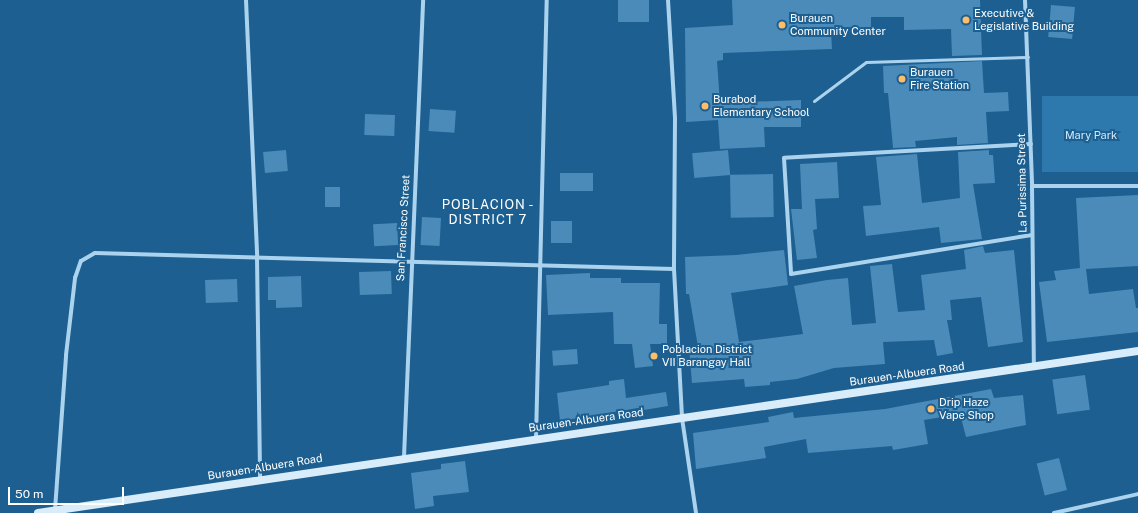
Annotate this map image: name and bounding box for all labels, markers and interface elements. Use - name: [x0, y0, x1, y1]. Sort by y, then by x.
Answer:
- place label: Executive & Legislative Building: [974, 7, 1074, 33]
- place label: Burauen Community Center: [790, 12, 886, 38]
- marker: Executive & Legislative Building: [961, 15, 971, 25]
- marker: Burauen Community Center: [777, 20, 787, 30]
- place label: Burauen Fire Station: [910, 66, 969, 92]
- marker: Burauen Fire Station: [897, 74, 907, 84]
- place label: Burabod Elementary School: [713, 93, 810, 119]
- marker: Burabod Elementary School: [700, 101, 710, 111]
- park label: Mary Park: [1065, 128, 1117, 142]
- street label: La Purissima Street: [1015, 133, 1029, 233]
- street label: San Francisco Street: [394, 174, 412, 282]
- district label: POBLACION - DISTRICT 7: [441, 198, 535, 229]
- place label: Poblacion District VII Barangay Hall: [662, 343, 752, 369]
- marker: Poblacion District VII Barangay Hall: [649, 351, 659, 361]
- street label: Burauen-Albuera Road: [849, 359, 965, 389]
- place label: Drip Haze Vape Shop: [939, 396, 994, 422]
- marker: Drip Haze Vape Shop: [926, 404, 936, 414]
- street label: Burauen-Albuera Road: [528, 405, 644, 435]
- street label: Burauen-Albuera Road: [207, 451, 323, 483]
- scale bar: [10, 479, 126, 505]
- text: 50 m: [15, 487, 43, 501]

